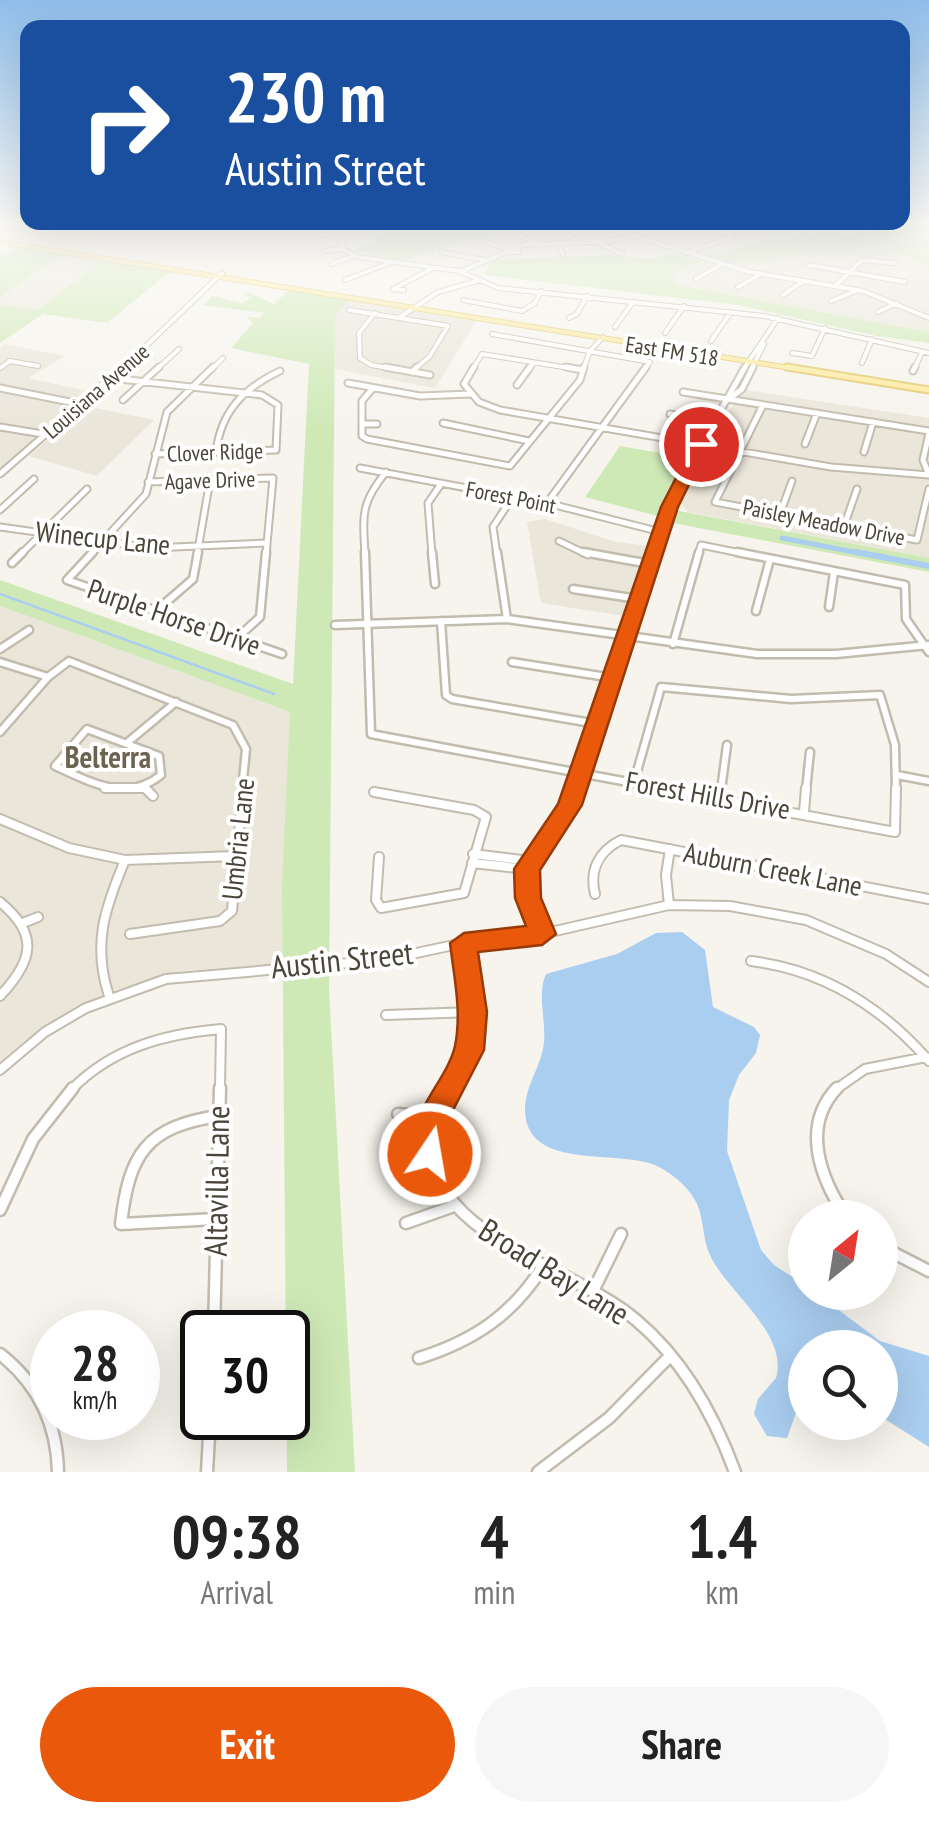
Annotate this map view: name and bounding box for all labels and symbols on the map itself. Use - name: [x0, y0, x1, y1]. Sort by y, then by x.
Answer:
- street label: East FM 518: [623, 330, 721, 372]
- street label: Louisiana Avenue: [37, 337, 155, 445]
- pin: [659, 402, 744, 487]
- street label: Clover Ridge: [166, 436, 264, 468]
- street label: Agave Drive: [164, 464, 256, 496]
- street label: Forest Point: [464, 475, 558, 519]
- street label: Paisley Meadow Drive: [741, 493, 907, 551]
- street label: Winecup Lane: [34, 512, 172, 563]
- street label: Purple Horse Drive: [83, 570, 266, 663]
- district label: Belterra: [65, 737, 151, 776]
- street label: Forest Hills Drive: [623, 762, 793, 827]
- street label: Umbria Lane: [213, 776, 262, 902]
- street label: Auburn Creek Lane: [681, 833, 865, 904]
- street label: Austin Street: [269, 931, 415, 987]
- position arrow: [378, 1102, 482, 1206]
- street label: Altavilla Lane: [194, 1105, 238, 1257]
- north arrow: [788, 1200, 898, 1310]
- street label: Broad Bay Lane: [471, 1208, 638, 1334]
- speed limit sign: 30: [180, 1310, 310, 1440]

